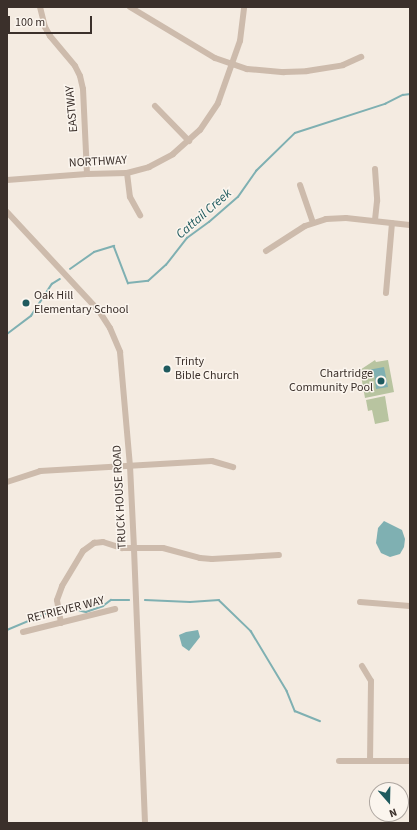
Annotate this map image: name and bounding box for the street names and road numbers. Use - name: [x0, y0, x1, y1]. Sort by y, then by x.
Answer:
- street label: EASTWAY: [63, 85, 81, 133]
- street label: NORTHWAY: [69, 153, 127, 171]
- street label: TRUCK HOUSE ROAD: [110, 445, 130, 549]
- street label: RETRIEVER WAY: [26, 593, 106, 627]

